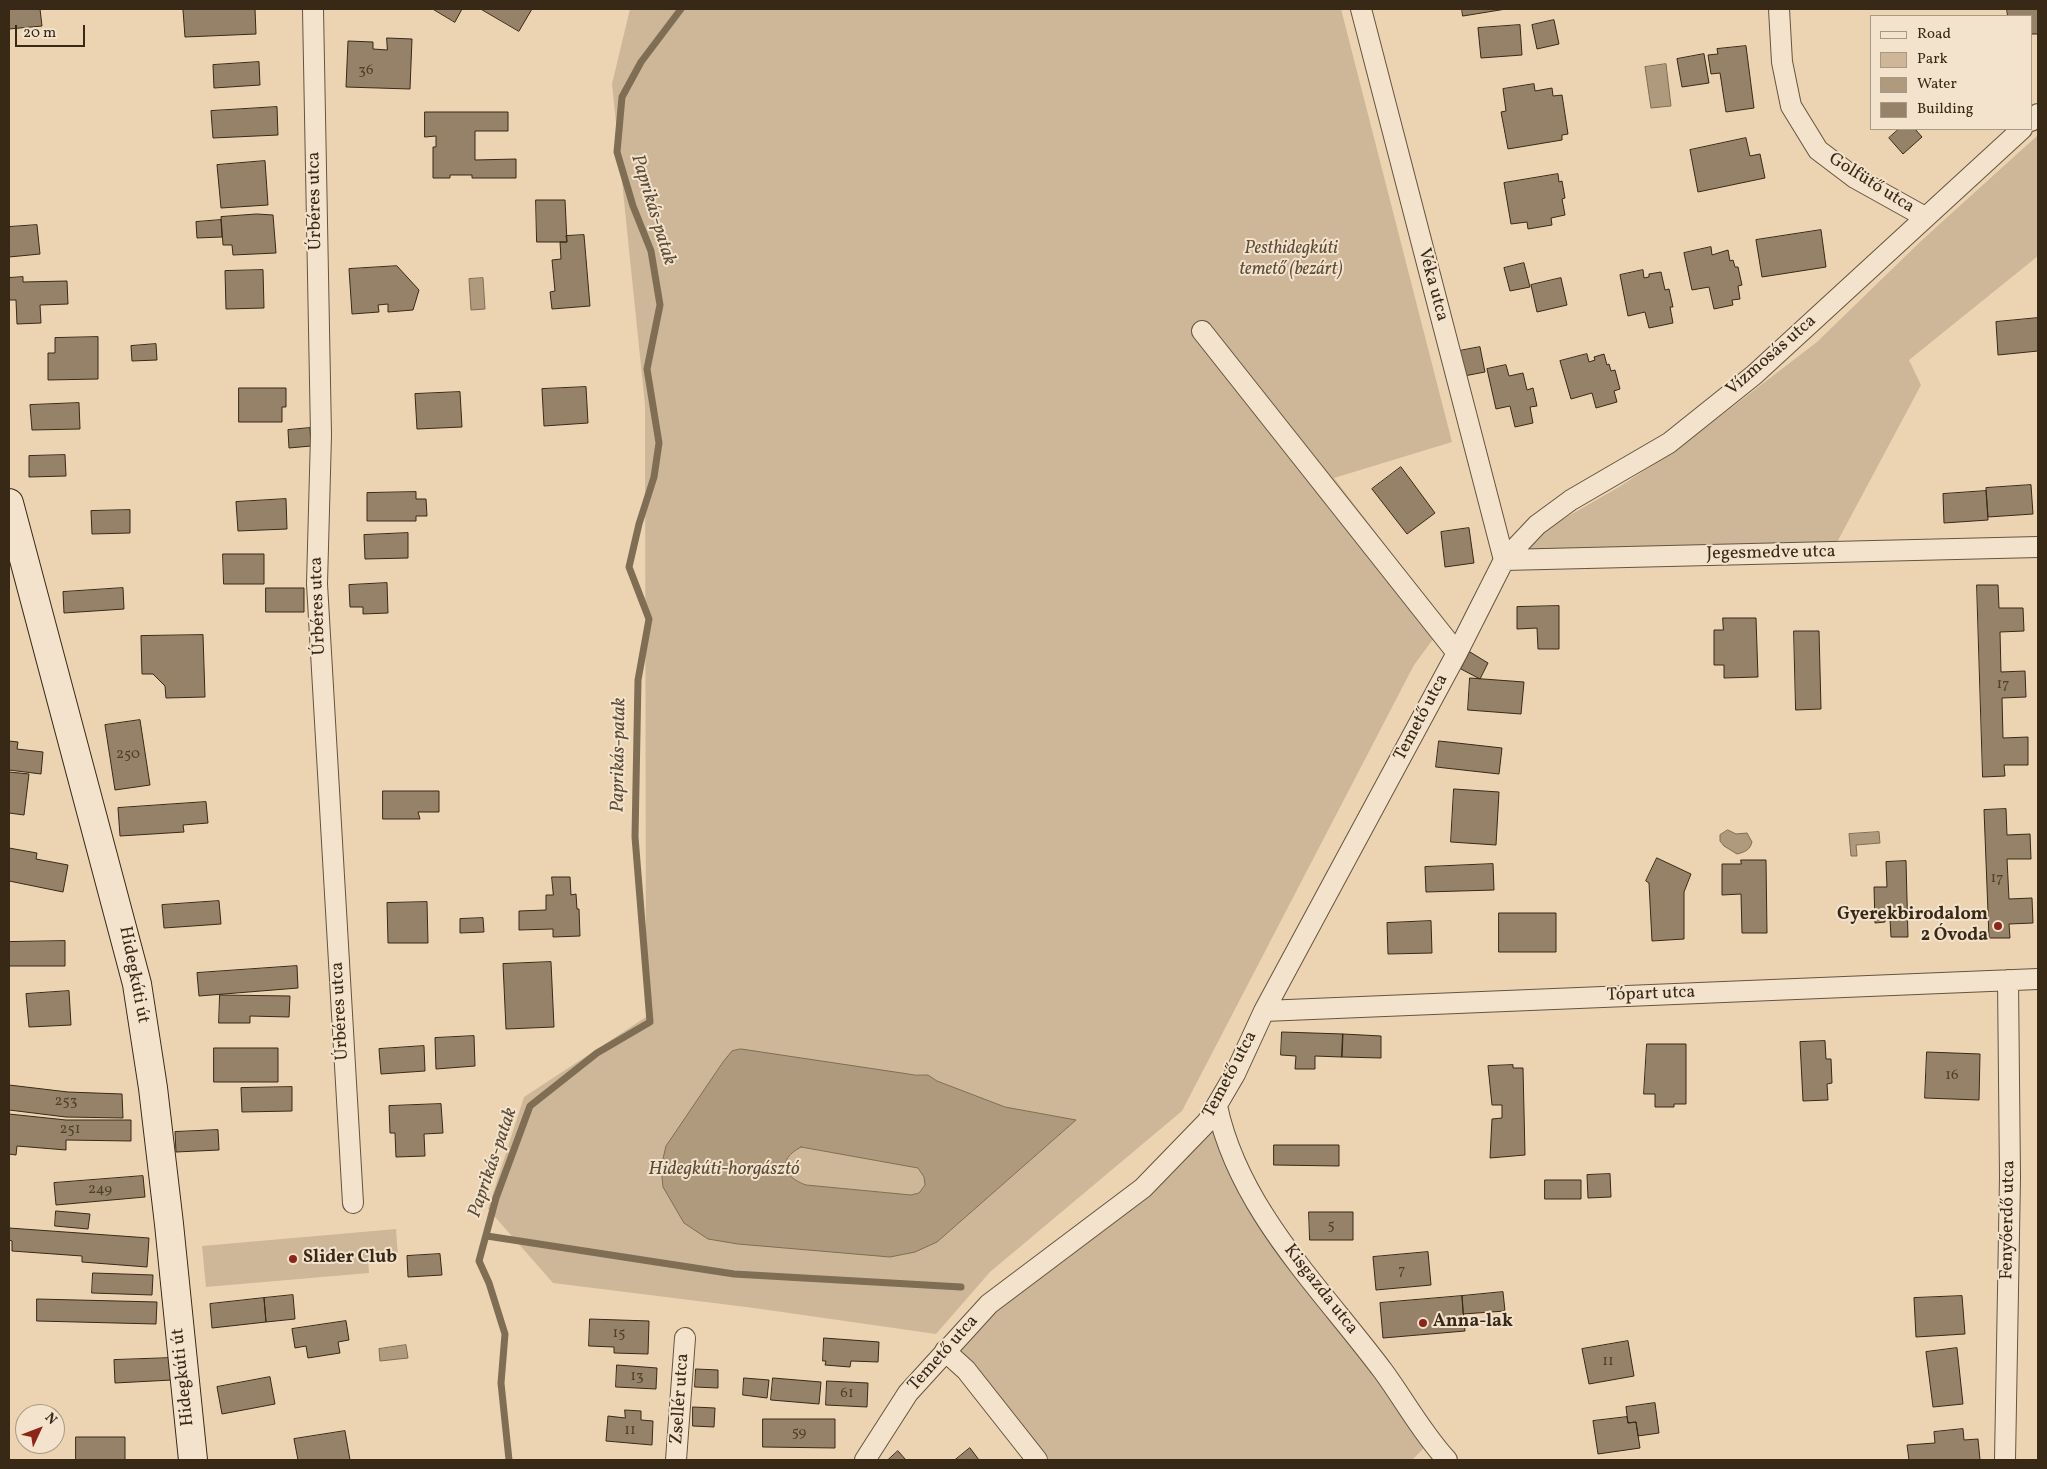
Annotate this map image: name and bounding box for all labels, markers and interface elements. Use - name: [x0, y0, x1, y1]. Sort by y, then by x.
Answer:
- scale bar: [18, 15, 88, 47]
- legend: [1870, 15, 2032, 130]
- text: 20 m: [23, 23, 56, 44]
- text: Road: [1917, 24, 1951, 45]
- text: Park: [1917, 49, 1948, 70]
- house number: 36: [358, 62, 374, 80]
- text: Water: [1917, 74, 1957, 95]
- text: Building: [1917, 99, 1973, 120]
- street label: Golfütő utca: [1824, 149, 1918, 219]
- street label: Úrbéres utca: [304, 151, 328, 251]
- water label: Paprikás-patak: [624, 152, 680, 268]
- park label: Pesthidegkúti temető (bezárt): [1239, 239, 1343, 282]
- street label: Véka utca: [1412, 246, 1452, 324]
- street label: Vízmosás utca: [1722, 311, 1822, 401]
- street label: Jegesmedve utca: [1706, 542, 1836, 566]
- street label: Úrbéres utca: [306, 556, 332, 656]
- street label: Temető utca: [1390, 671, 1454, 765]
- house number: 17: [1996, 676, 2010, 694]
- water label: Paprikás-patak: [608, 697, 632, 813]
- house number: 250: [116, 746, 140, 764]
- house number: 17: [1990, 870, 2004, 888]
- place label: Gyerekbirodalom 2 Óvoda: [1837, 905, 1988, 948]
- marker: Gyerekbirodalom 2 Óvoda: [1992, 920, 2004, 932]
- street label: Hidegkúti út: [113, 925, 153, 1025]
- street label: Úrbéres utca: [328, 961, 354, 1061]
- street label: Tópart utca: [1606, 983, 1696, 1007]
- street label: Temető utca: [1199, 1028, 1263, 1122]
- house number: 16: [1945, 1067, 1959, 1085]
- house number: 253: [55, 1093, 77, 1111]
- water label: Paprikás-patak: [465, 1105, 523, 1221]
- house number: 251: [59, 1121, 81, 1139]
- water label: Hidegkúti-horgásztó: [648, 1160, 800, 1182]
- street label: Fenyőerdő utca: [1997, 1160, 2021, 1280]
- house number: 249: [88, 1181, 112, 1199]
- house number: 5: [1327, 1217, 1335, 1235]
- street label: Kisgazda utca: [1278, 1241, 1362, 1339]
- place label: Slider Club: [303, 1248, 397, 1270]
- marker: Slider Club: [287, 1253, 299, 1265]
- house number: 7: [1398, 1262, 1406, 1280]
- street label: Temető utca: [904, 1312, 984, 1396]
- place label: Anna-lak: [1433, 1312, 1513, 1334]
- marker: Anna-lak: [1417, 1317, 1429, 1329]
- house number: 15: [612, 1325, 626, 1343]
- street label: Hidegkúti út: [168, 1327, 200, 1427]
- street label: Zsellér utca: [667, 1353, 695, 1445]
- house number: 11: [1602, 1353, 1614, 1371]
- house number: 13: [630, 1368, 644, 1386]
- house number: 61: [840, 1385, 854, 1403]
- north arrow: [15, 1404, 65, 1454]
- text: N: [40, 1409, 61, 1429]
- house number: 11: [624, 1422, 636, 1440]
- house number: 59: [792, 1424, 806, 1442]

